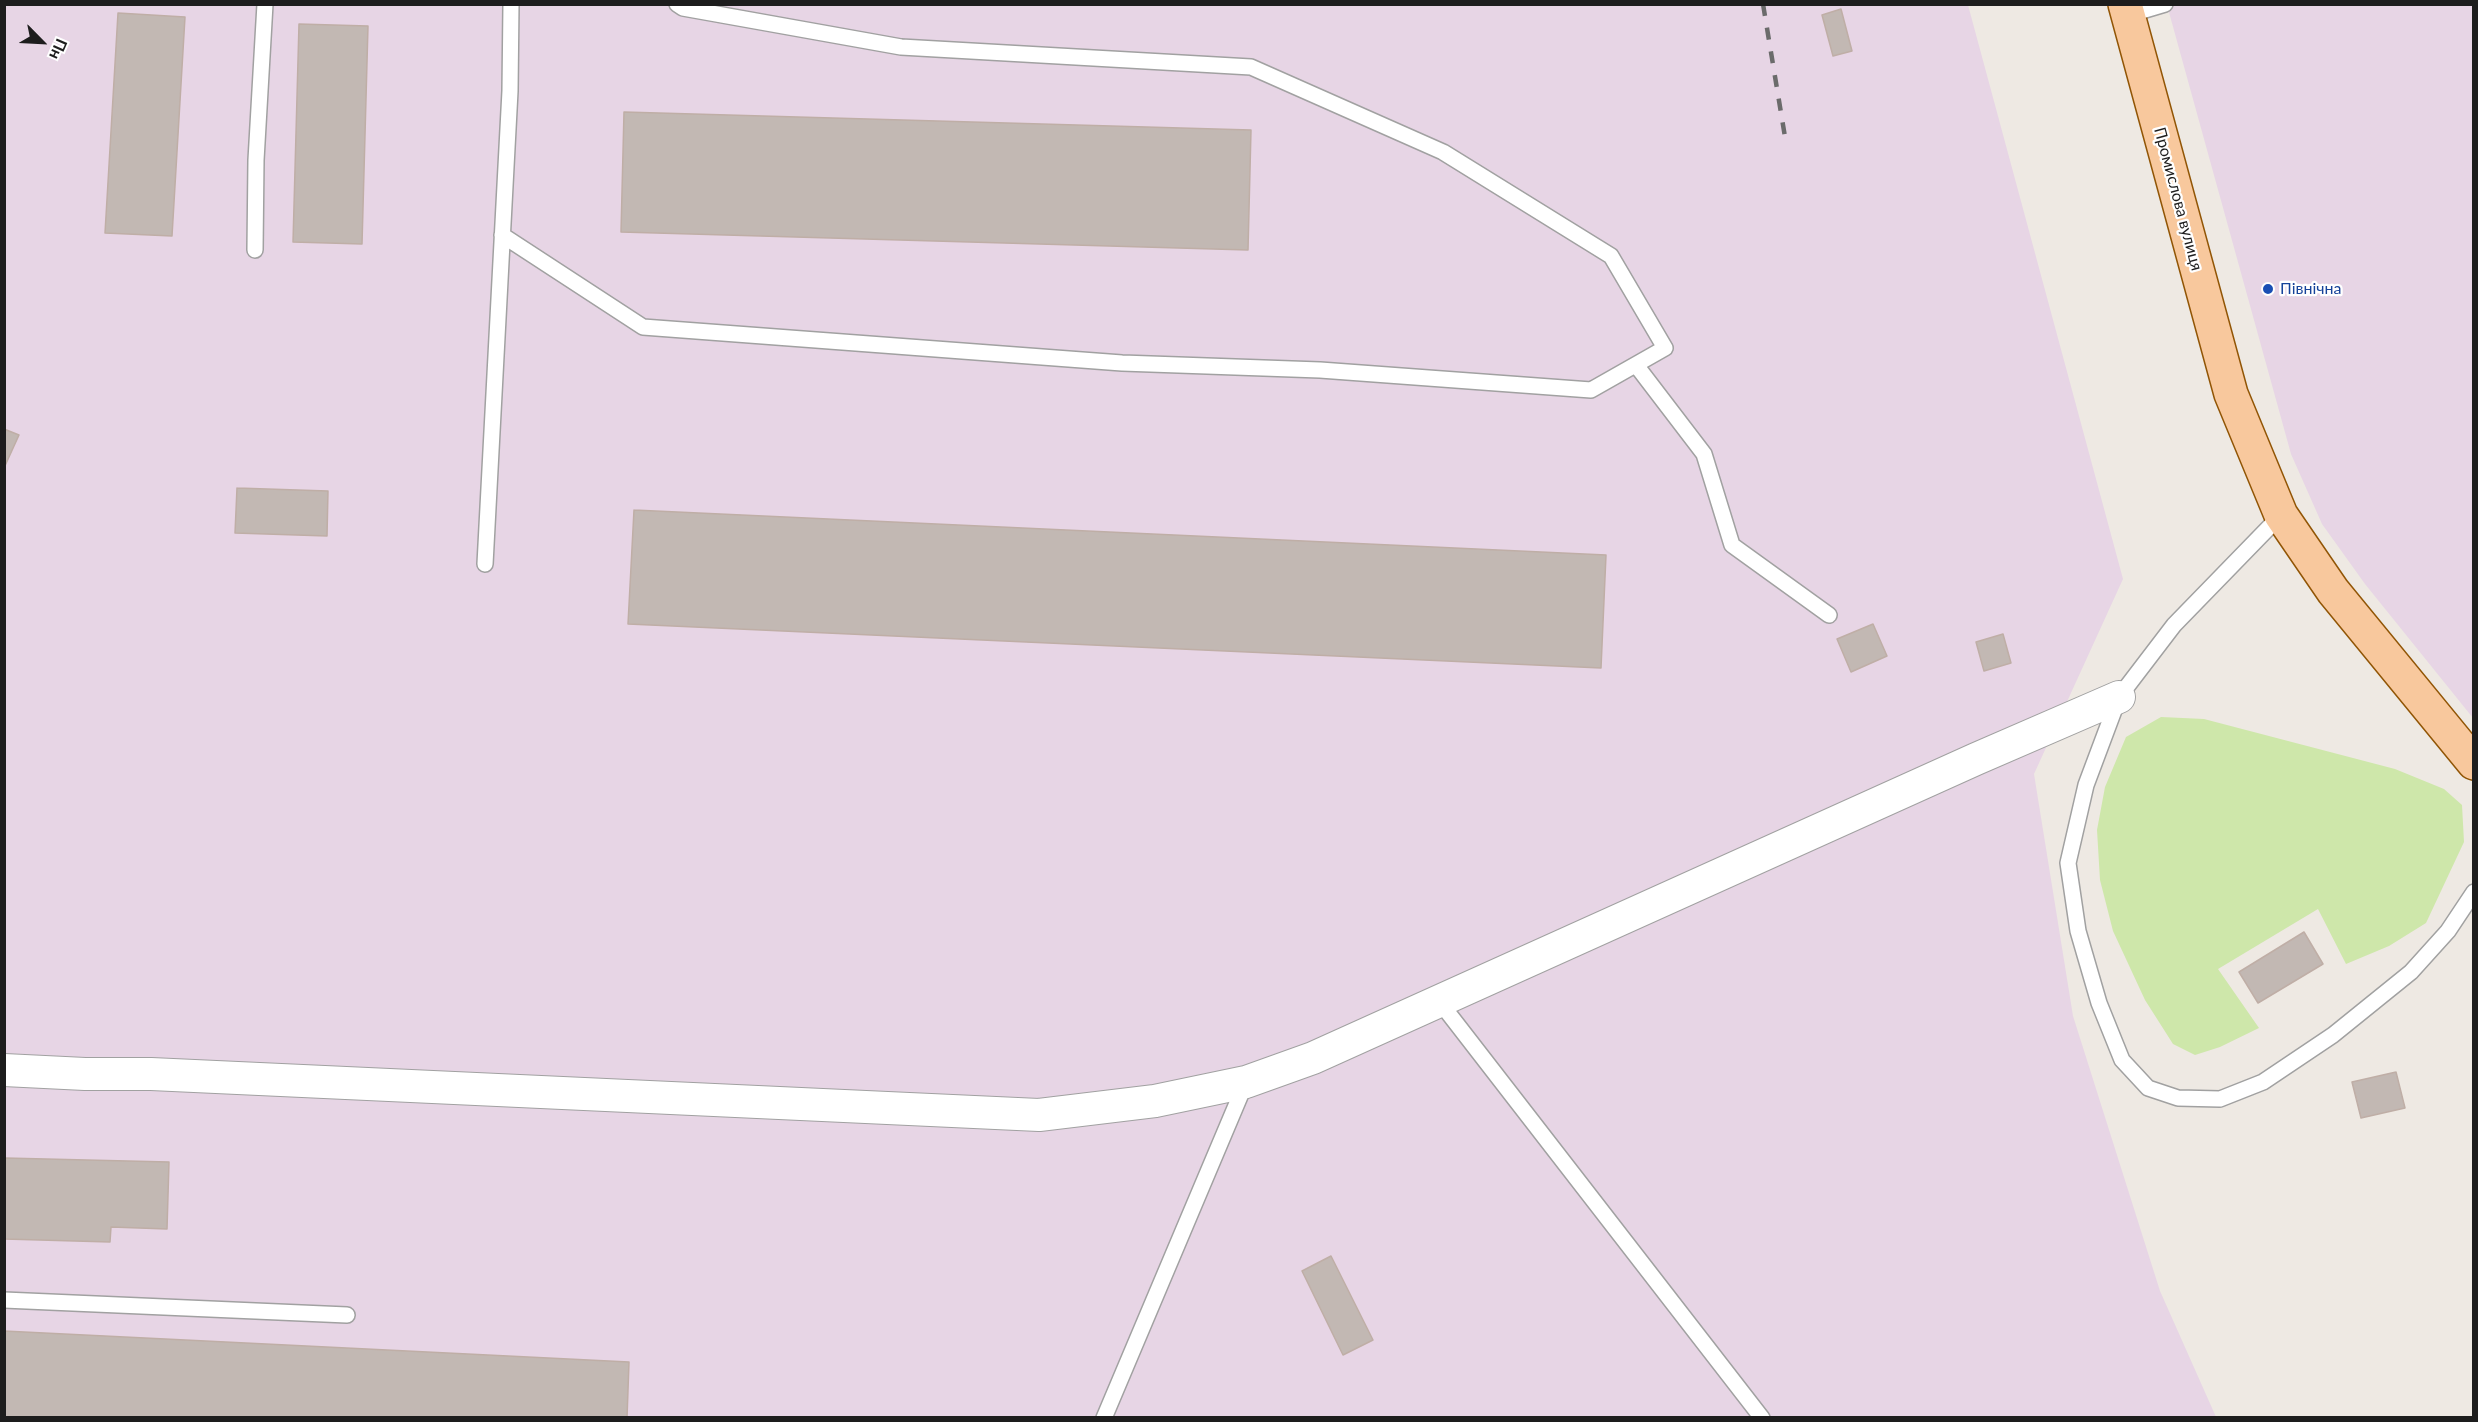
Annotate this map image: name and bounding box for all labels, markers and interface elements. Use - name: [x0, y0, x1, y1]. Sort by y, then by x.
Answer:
- north arrow: [12, 12, 72, 72]
- text: Пн: [46, 36, 72, 63]
- street label: Промислова вулиця: [2150, 125, 2206, 273]
- place label: Північна: [2280, 279, 2341, 299]
- marker: Північна: [2261, 282, 2275, 296]

